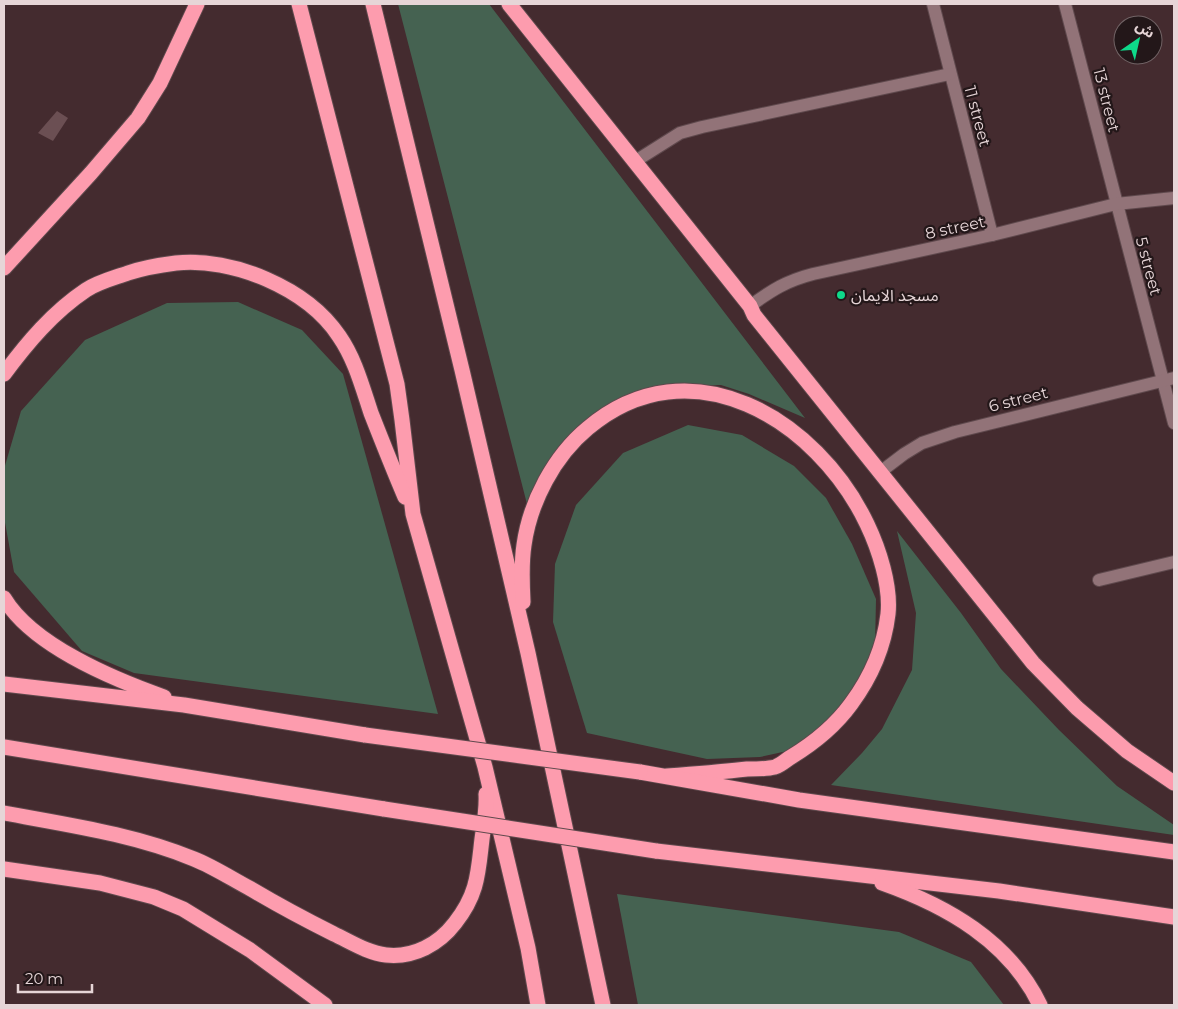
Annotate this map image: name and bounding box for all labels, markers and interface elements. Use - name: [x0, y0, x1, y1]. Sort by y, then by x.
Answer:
- north arrow: [1113, 15, 1163, 65]
- text: ش: [1132, 16, 1158, 42]
- street label: 13 street: [1089, 66, 1124, 135]
- street label: 11 street: [960, 84, 995, 149]
- street label: 8 street: [923, 212, 987, 243]
- street label: 5 street: [1132, 235, 1166, 298]
- place label: مسجد الايمان: [851, 286, 939, 305]
- marker: مسجد الايمان: [835, 289, 847, 301]
- street label: 6 street: [987, 383, 1050, 416]
- scale bar: [18, 962, 91, 994]
- text: 20 m: [25, 969, 63, 988]

